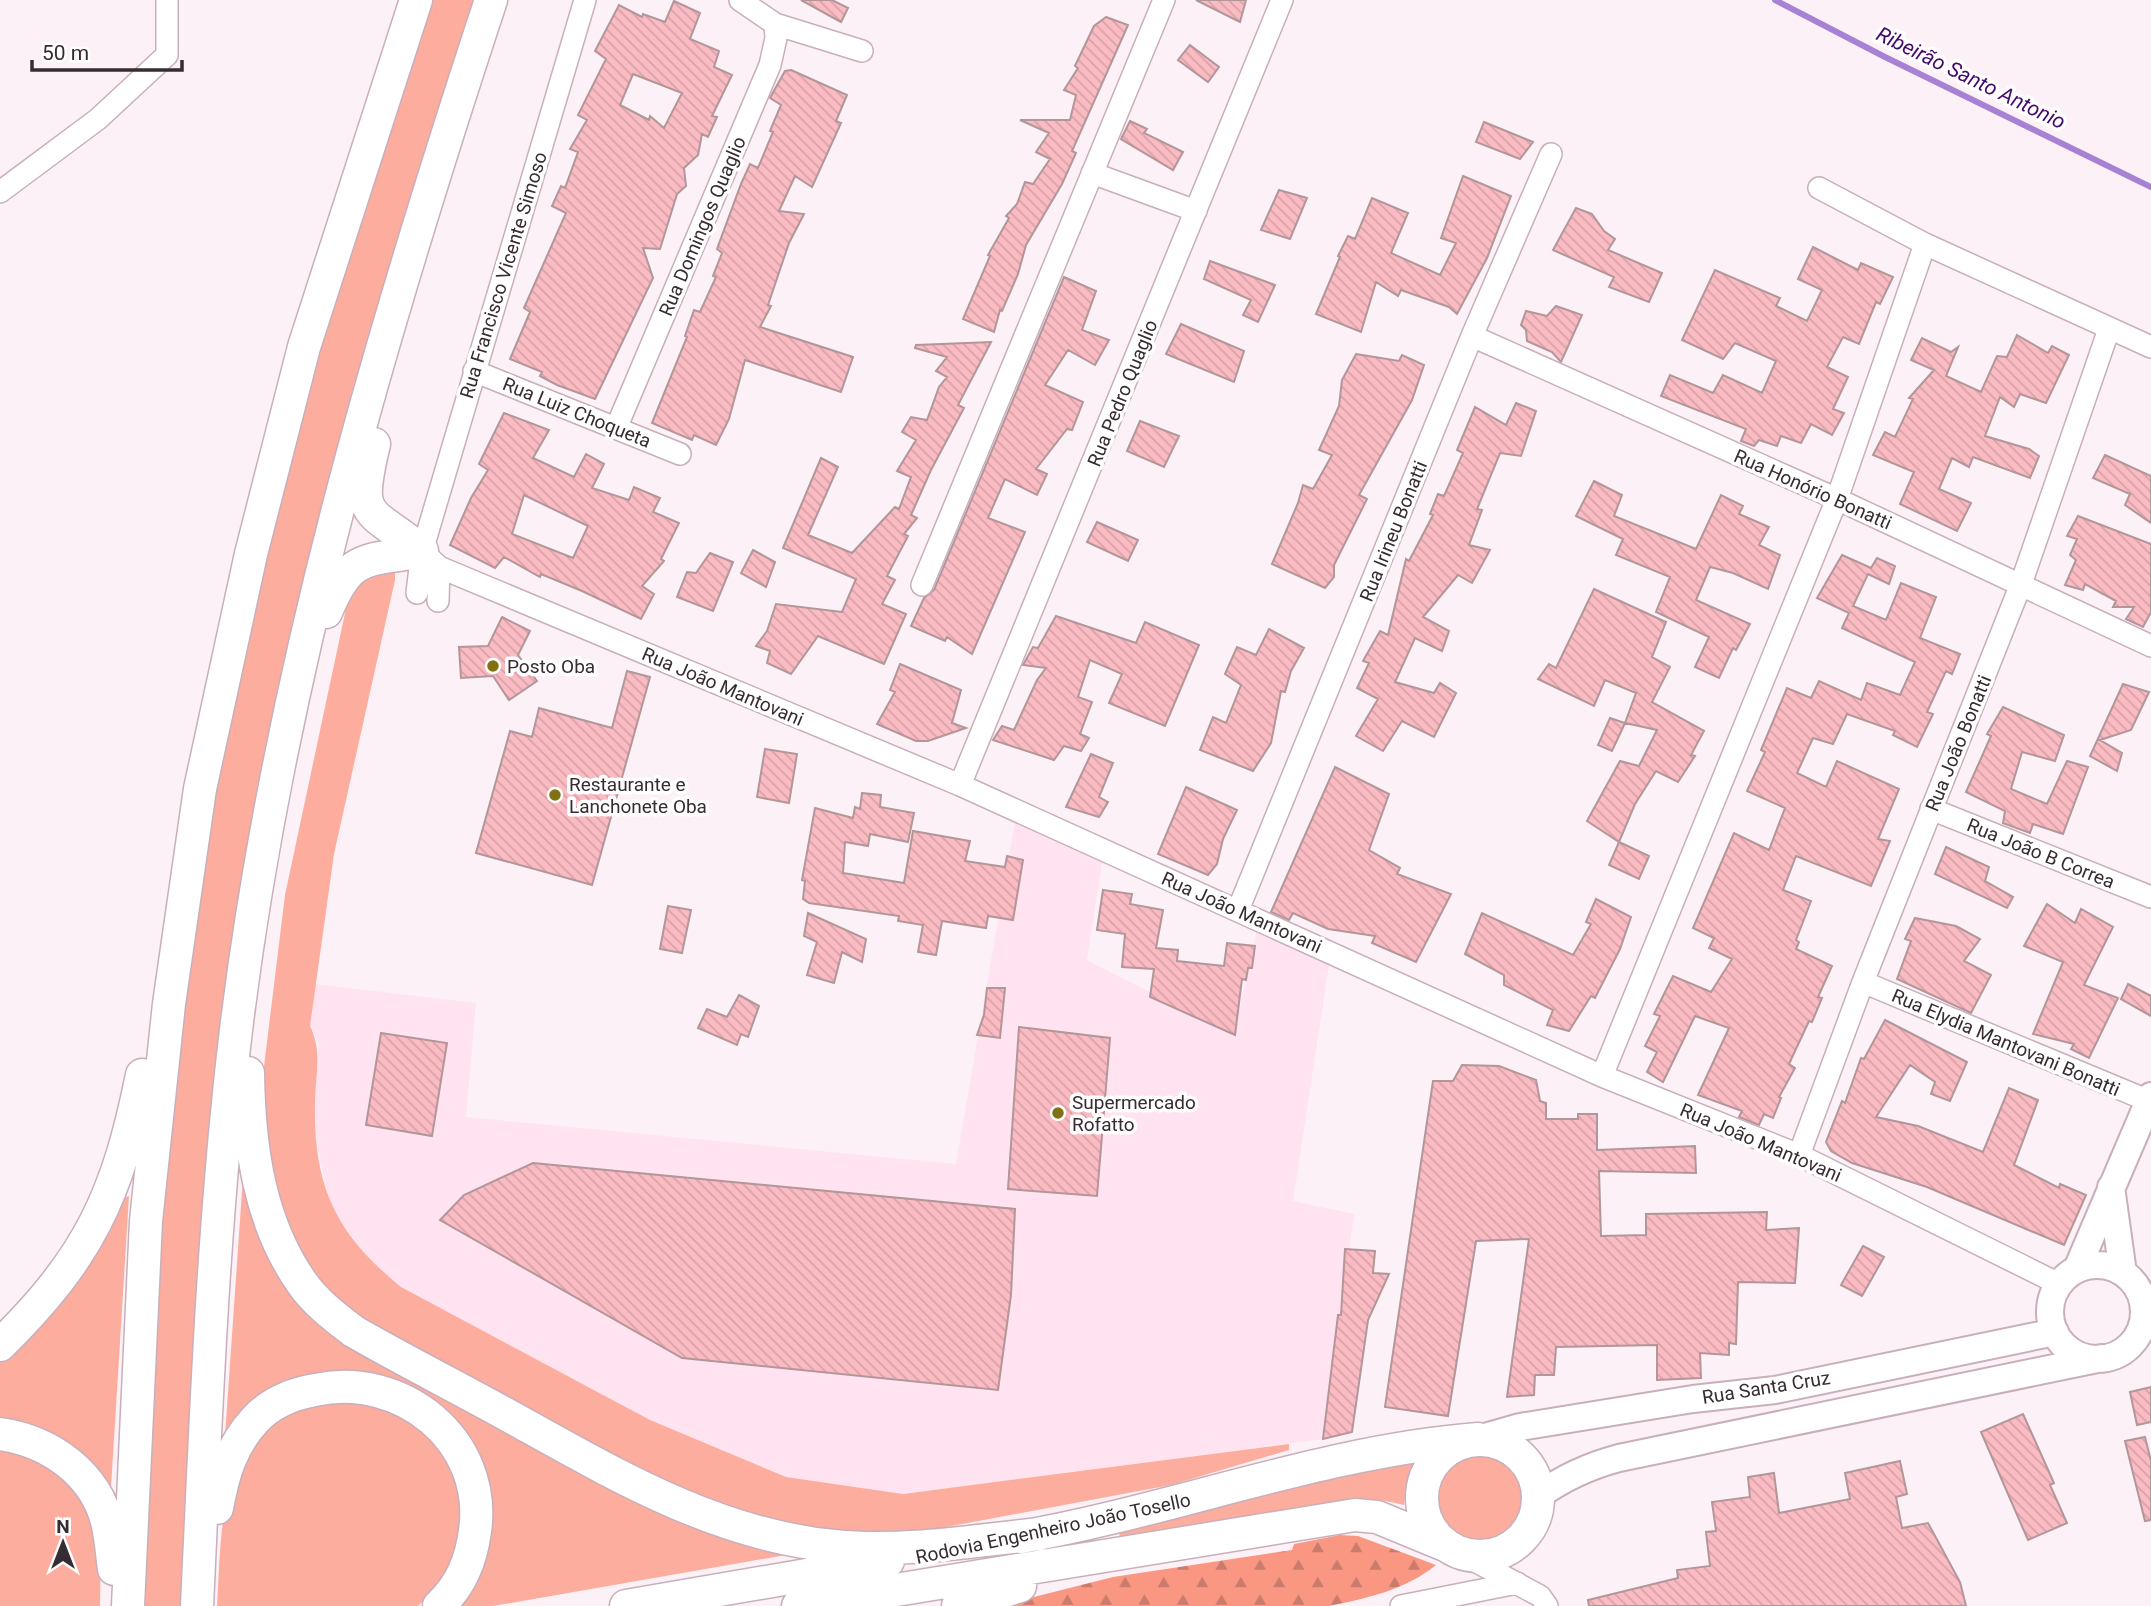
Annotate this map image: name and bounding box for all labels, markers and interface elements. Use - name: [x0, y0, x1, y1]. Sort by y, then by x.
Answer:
- water label: Ribeirão Santo Antonio: [1873, 22, 2069, 134]
- scale bar: [32, 28, 182, 72]
- text: 50 m: [42, 41, 89, 65]
- street label: Rua Domingos Quaglio: [654, 133, 751, 320]
- street label: Rua Francisco Vicente Simoso: [455, 149, 552, 401]
- street label: Rua Pedro Quaglio: [1083, 316, 1162, 470]
- street label: Rua Luiz Choqueta: [499, 372, 654, 453]
- street label: Rua Honório Bonatti: [1730, 444, 1895, 535]
- street label: Rua Irineu Bonatti: [1355, 457, 1432, 605]
- street label: Rua João Mantovani: [639, 642, 807, 731]
- place label: Posto Oba: [507, 655, 595, 678]
- marker: Posto Oba: [485, 658, 501, 674]
- street label: Rua João Bonatti: [1921, 672, 1996, 815]
- place label: Restaurante e Lanchonete Oba: [569, 773, 707, 818]
- marker: Restaurante e Lanchonete Oba: [547, 787, 563, 803]
- street label: Rua João B Correa: [1964, 813, 2118, 894]
- street label: Rua João Mantovani: [1158, 867, 1326, 958]
- street label: Rua Elydia Mantovani Bonatti: [1888, 984, 2123, 1101]
- place label: Supermercado Rofatto: [1072, 1091, 1196, 1136]
- street label: Rua João Mantovani: [1677, 1098, 1845, 1187]
- marker: Supermercado Rofatto: [1050, 1105, 1066, 1121]
- street label: Rua Santa Cruz: [1700, 1366, 1832, 1409]
- street label: Rodovia Engenheiro João Tosello: [914, 1488, 1193, 1569]
- north arrow: [28, 1508, 98, 1578]
- text: N: [56, 1515, 70, 1538]

